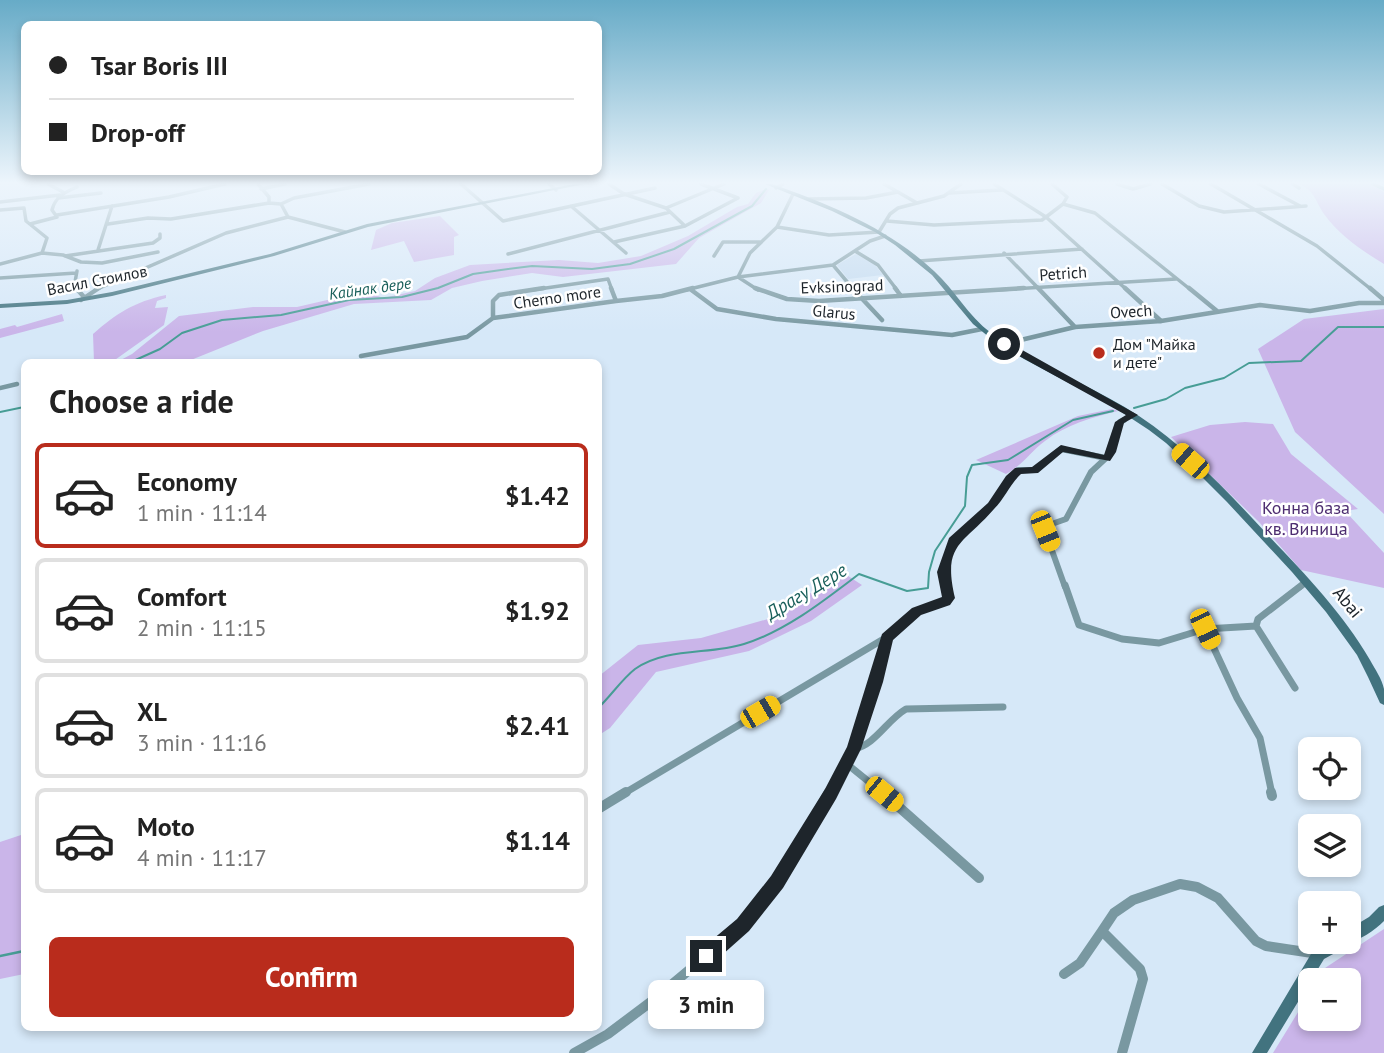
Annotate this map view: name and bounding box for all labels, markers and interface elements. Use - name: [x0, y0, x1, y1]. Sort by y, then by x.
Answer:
- text: Tsar Boris III: [91, 49, 228, 82]
- text: Drop-off: [91, 116, 185, 149]
- street label: Васил Стоилов: [45, 260, 149, 300]
- street label: Petrich: [1039, 261, 1087, 285]
- water label: Кайнак дере: [327, 272, 413, 304]
- street label: Evksinograd: [800, 275, 884, 297]
- street label: Cherno more: [512, 281, 602, 313]
- street label: Glarus: [812, 300, 857, 324]
- street label: Ovech: [1109, 300, 1153, 322]
- route start: [988, 328, 1020, 360]
- place label: Дом "Майка и дете": [1113, 334, 1196, 372]
- marker: Дом "Майка и дете": [1091, 345, 1107, 361]
- text: Choose a ride: [49, 380, 234, 422]
- car: [1168, 439, 1213, 483]
- icon: car: [53, 464, 116, 527]
- text: Economy: [137, 465, 237, 498]
- text: $1.42: [505, 479, 570, 512]
- park label: Конна база кв. Виница: [1262, 496, 1350, 540]
- text: 1 min · 11:14: [137, 498, 267, 527]
- car: [1028, 508, 1063, 554]
- water label: Драгу Дере: [759, 557, 851, 626]
- icon: car: [53, 579, 116, 642]
- text: Comfort: [137, 580, 227, 613]
- street label: Abai: [1328, 582, 1368, 622]
- text: $1.92: [505, 594, 570, 627]
- car: [1187, 606, 1224, 652]
- text: 2 min · 11:15: [137, 613, 267, 642]
- car: [737, 692, 784, 732]
- icon: car: [53, 694, 116, 757]
- text: XL: [137, 695, 167, 728]
- text: $2.41: [505, 709, 570, 742]
- text: 3 min · 11:16: [137, 728, 267, 757]
- map controls: [1298, 737, 1361, 1031]
- button: locate: [1298, 737, 1361, 800]
- car: [862, 773, 907, 815]
- icon: car: [53, 809, 116, 872]
- text: Moto: [137, 810, 195, 843]
- button: layers: [1298, 814, 1361, 877]
- text: $1.14: [505, 824, 570, 857]
- text: 4 min · 11:17: [137, 843, 267, 872]
- button: +: [1298, 891, 1361, 954]
- button: Confirm: [49, 937, 574, 1017]
- route end: [690, 940, 722, 972]
- button: −: [1298, 968, 1361, 1031]
- callout: 3 min: [648, 981, 764, 1030]
- text: 3 min: [678, 990, 734, 1019]

